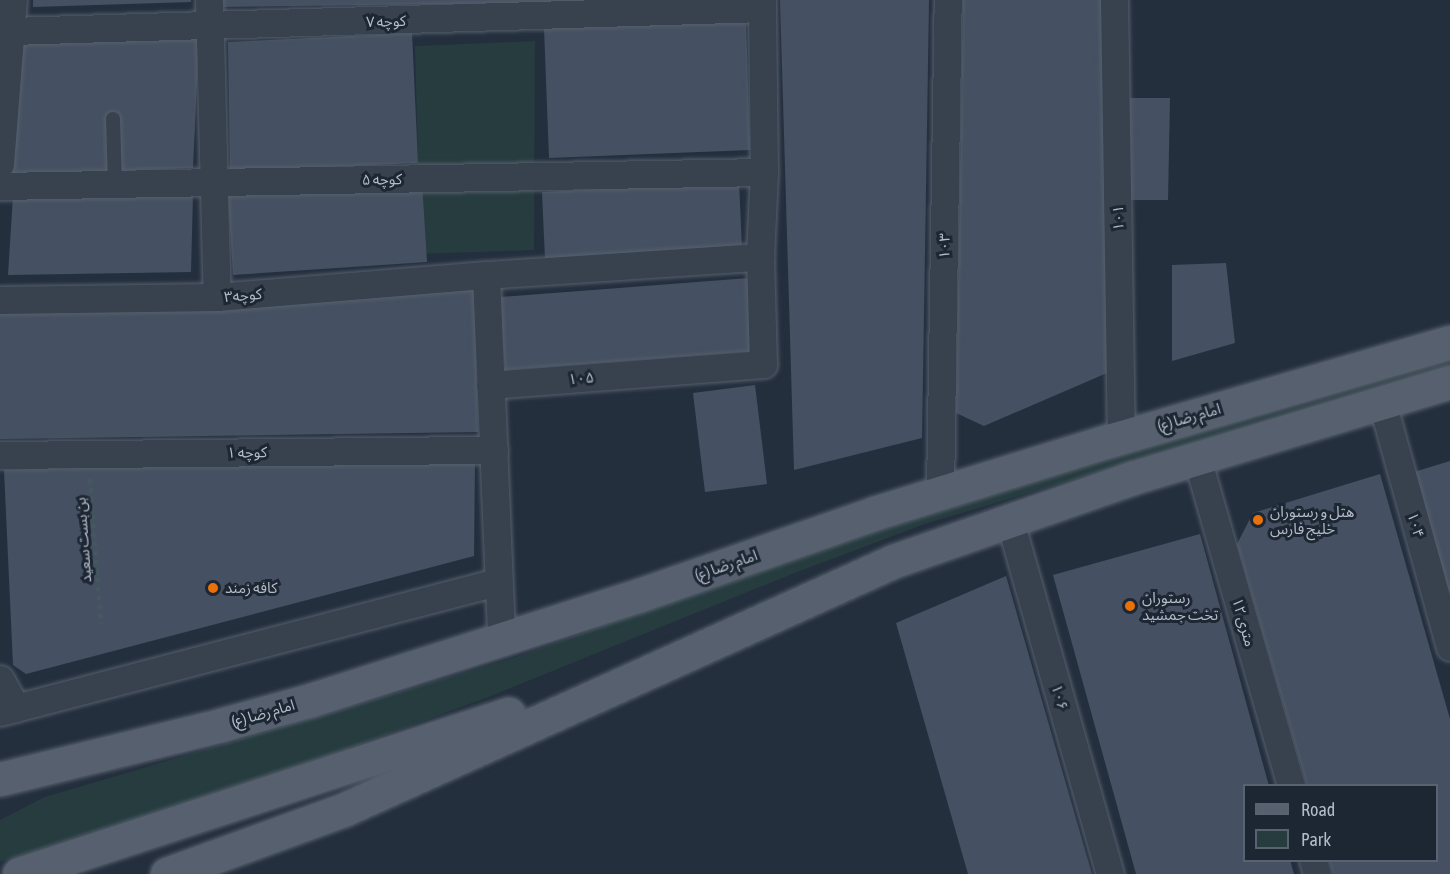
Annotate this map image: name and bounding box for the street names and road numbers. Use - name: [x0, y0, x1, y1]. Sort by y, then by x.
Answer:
- street label: کوچه ۷: [366, 11, 406, 31]
- street label: کوچه ۵: [362, 170, 402, 188]
- street label: ۱۰۱: [1109, 205, 1127, 231]
- street label: ۱۰۳: [935, 233, 953, 259]
- street label: کوچه۳: [223, 284, 263, 306]
- street label: ۱۰۵: [567, 368, 595, 388]
- street label: امام رضا (ع): [1155, 399, 1223, 435]
- street label: کوچه ۱: [227, 443, 267, 461]
- street label: بن بست سعید: [71, 497, 95, 583]
- street label: ۱۰۴: [1404, 510, 1428, 540]
- street label: امام رضا (ع): [692, 546, 760, 584]
- street label: ۱۲ متری: [1228, 595, 1260, 649]
- street label: ۱۰۶: [1048, 682, 1072, 712]
- street label: امام رضا (ع): [229, 695, 297, 731]

